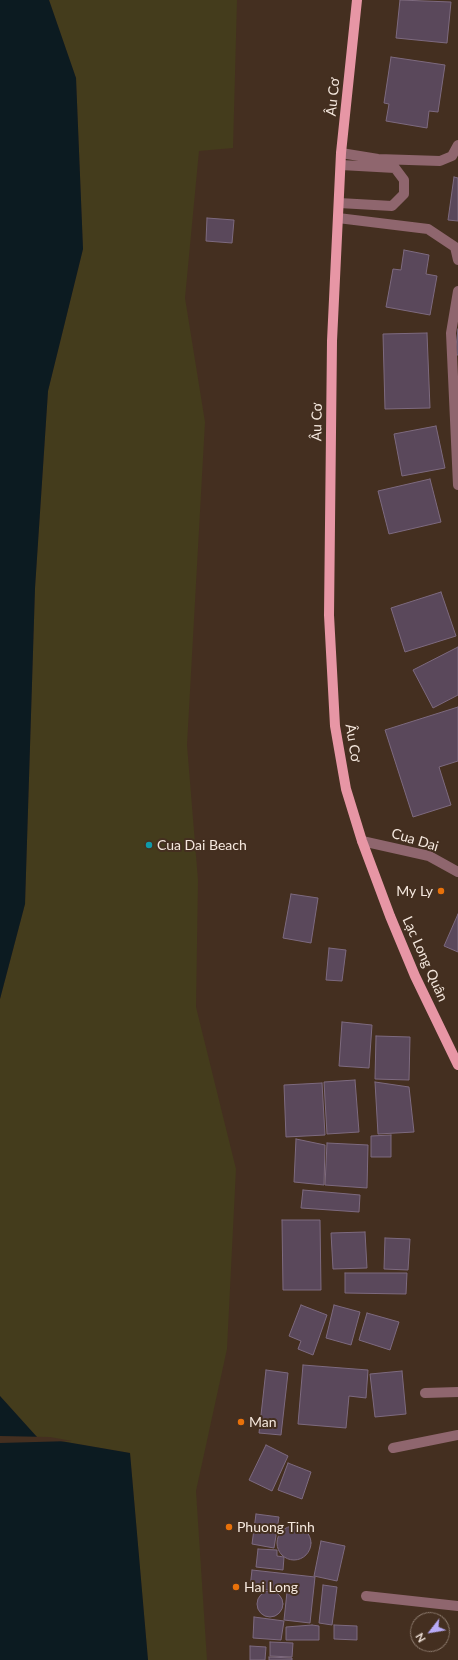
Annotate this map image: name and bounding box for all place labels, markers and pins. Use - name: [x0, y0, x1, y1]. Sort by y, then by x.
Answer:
- place label: Cua Dai Beach: [157, 837, 247, 853]
- marker: Cua Dai Beach: [144, 840, 154, 850]
- place label: My Ly: [396, 883, 433, 899]
- marker: My Ly: [436, 886, 446, 896]
- place label: Man: [249, 1414, 277, 1430]
- marker: Man: [236, 1417, 246, 1427]
- place label: Phuong Tinh: [237, 1519, 315, 1535]
- marker: Phuong Tinh: [224, 1522, 234, 1532]
- place label: Hai Long: [244, 1579, 298, 1595]
- marker: Hai Long: [231, 1582, 241, 1592]

